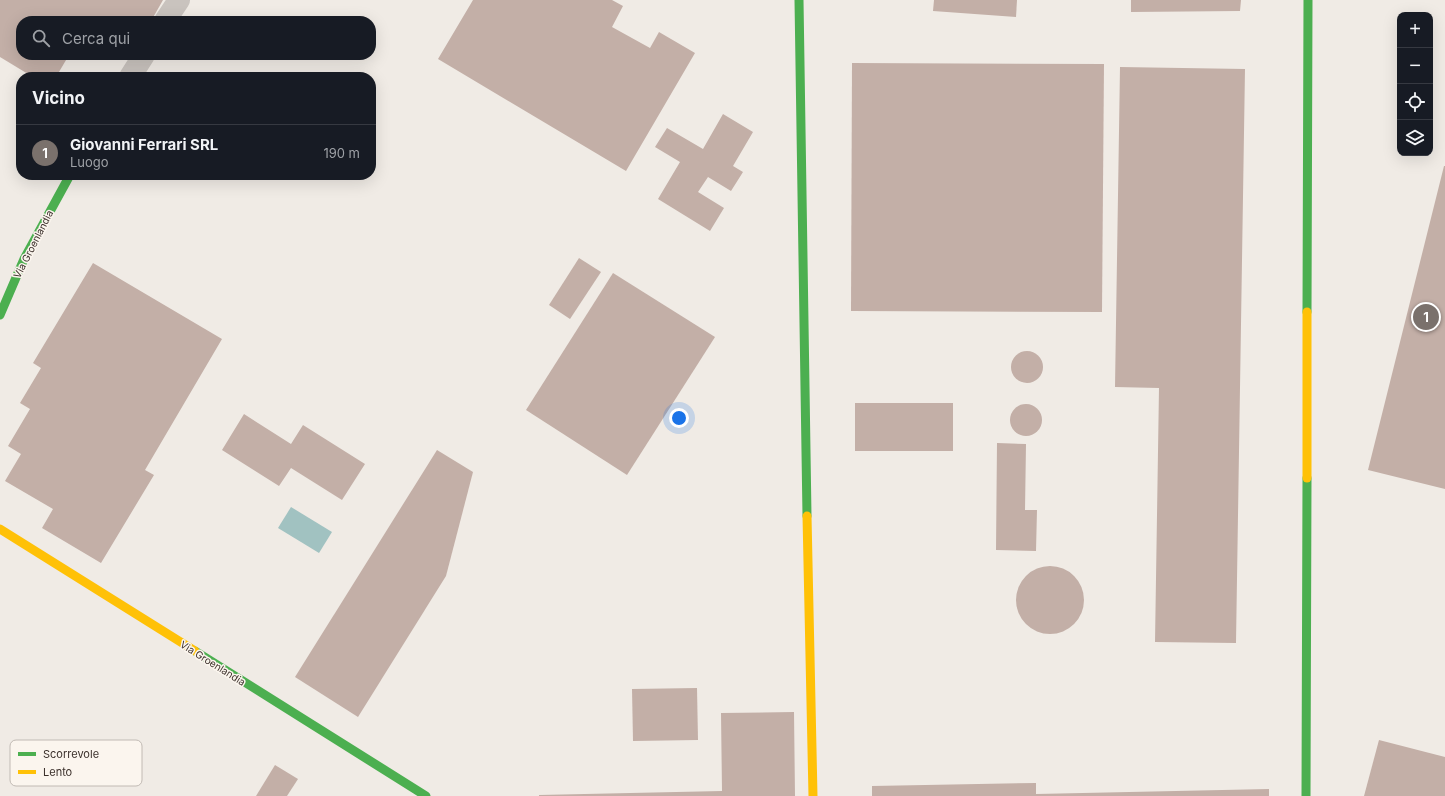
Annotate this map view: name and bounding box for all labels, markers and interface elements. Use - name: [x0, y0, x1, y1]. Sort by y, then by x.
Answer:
- map controls: [1397, 12, 1433, 156]
- button: +: [1397, 12, 1433, 48]
- search box: [16, 16, 376, 60]
- icon: search: [30, 27, 52, 49]
- text: Cerca qui: [62, 29, 130, 48]
- button: −: [1397, 48, 1433, 84]
- button: locate: [1397, 84, 1433, 120]
- text: Vicino: [32, 88, 85, 108]
- button: layers: [1397, 120, 1433, 156]
- text: Giovanni Ferrari SRL: [70, 135, 218, 154]
- text: 1: [42, 145, 48, 161]
- text: 190 m: [323, 145, 360, 161]
- text: Luogo: [70, 154, 109, 170]
- street label: Via Groenlandia: [11, 208, 55, 280]
- pin: 1: [1413, 302, 1439, 332]
- your location: [669, 408, 689, 428]
- street label: Via Groenlandia: [178, 638, 248, 688]
- legend: [10, 740, 142, 786]
- text: Scorrevole: [43, 747, 99, 761]
- text: Lento: [43, 765, 73, 779]

